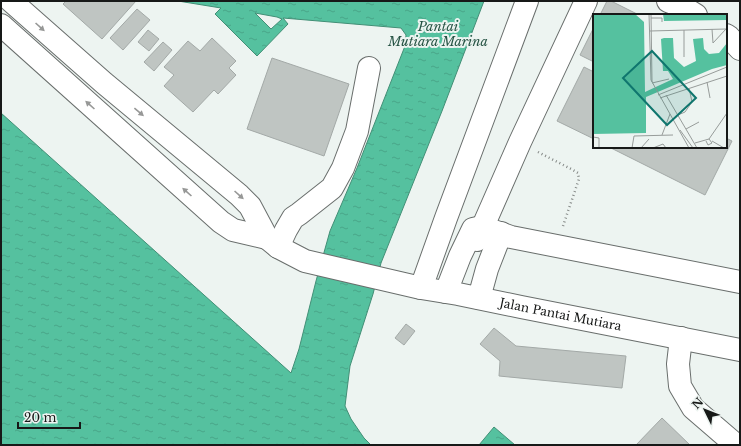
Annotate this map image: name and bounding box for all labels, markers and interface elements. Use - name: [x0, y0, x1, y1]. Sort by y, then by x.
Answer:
- inset map: [593, 14, 727, 148]
- water label: Pantai Mutiara Marina: [387, 18, 488, 50]
- one-way arrow: [36, 22, 45, 31]
- one-way arrow: [85, 100, 95, 110]
- one-way arrow: [133, 108, 144, 117]
- one-way arrow: [182, 187, 192, 196]
- one-way arrow: [233, 191, 244, 200]
- street label: Jalan Pantai Mutiara: [497, 294, 623, 334]
- north arrow: [685, 390, 725, 430]
- text: N: [689, 394, 707, 412]
- scale bar: [18, 404, 80, 430]
- text: 20 m: [24, 410, 56, 425]

